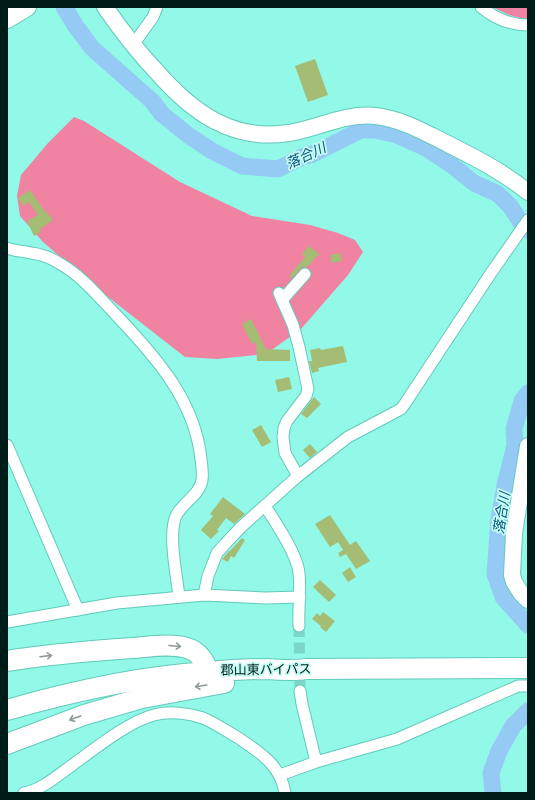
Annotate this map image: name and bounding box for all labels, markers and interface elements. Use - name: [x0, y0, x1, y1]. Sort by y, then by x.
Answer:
- water label: 落合川: [283, 139, 330, 173]
- water label: 落合川: [490, 489, 514, 535]
- one-way arrow: [168, 643, 181, 650]
- one-way arrow: [39, 652, 52, 659]
- street label: 郡山東バイパス: [220, 661, 312, 679]
- one-way arrow: [195, 683, 208, 691]
- one-way arrow: [70, 715, 82, 723]

